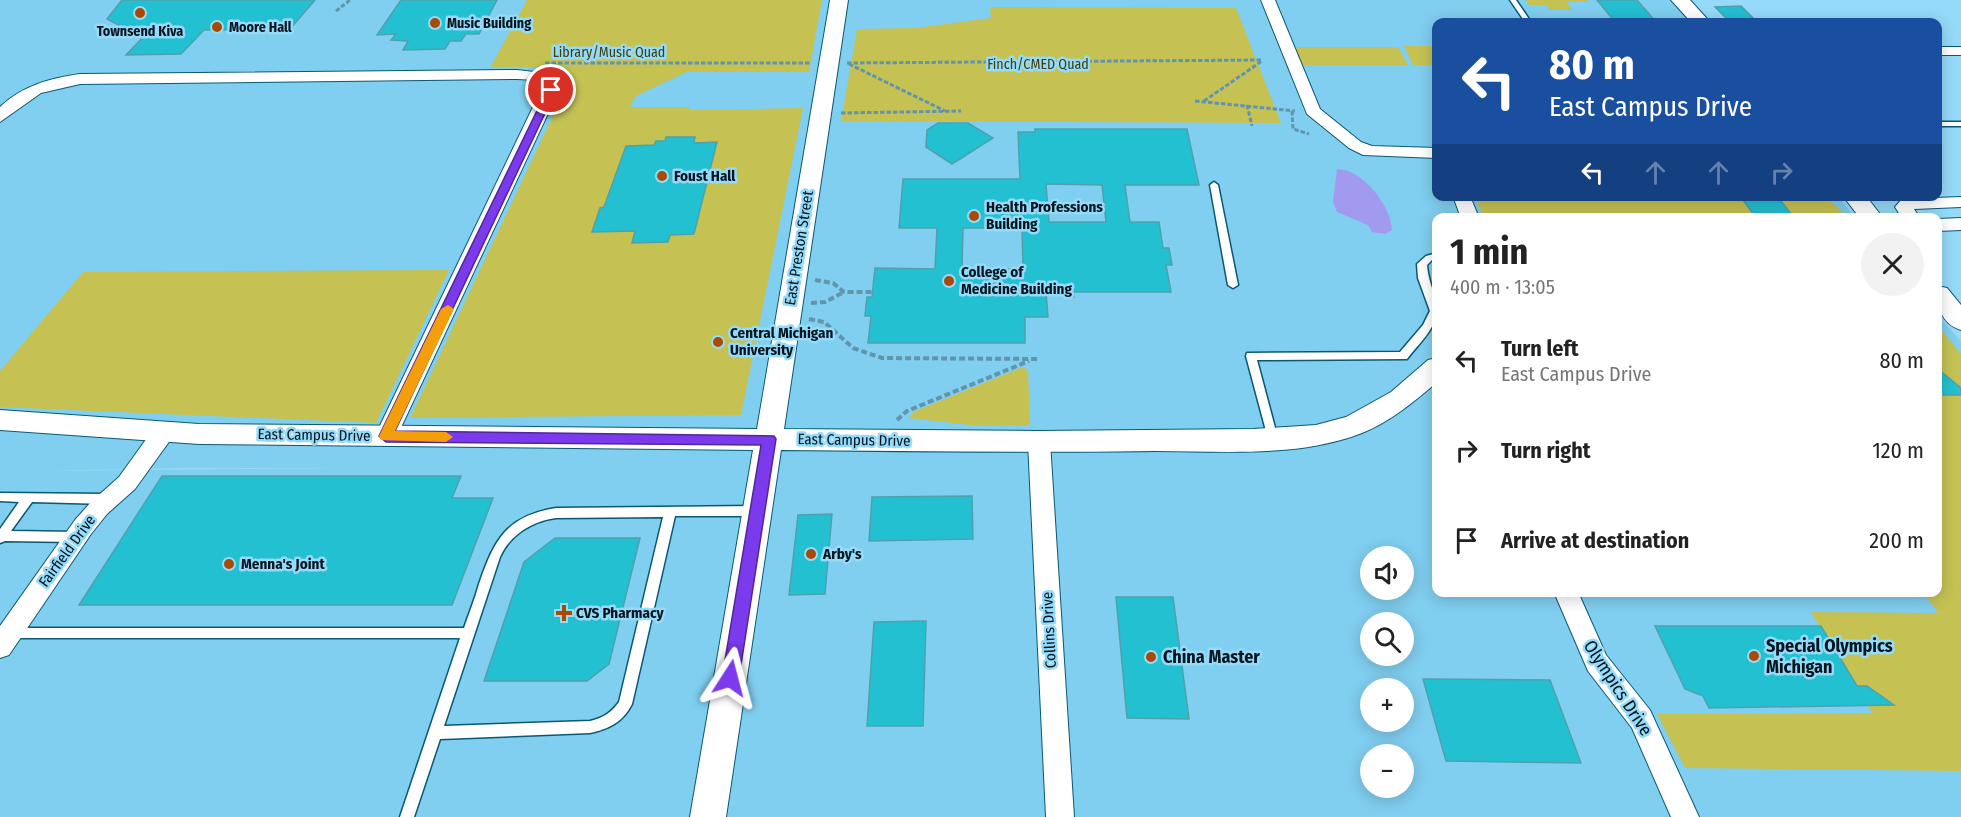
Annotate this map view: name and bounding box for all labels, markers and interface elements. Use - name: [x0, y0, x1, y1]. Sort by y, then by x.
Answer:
- marker: Townsend Kiva: [133, 6, 147, 20]
- place label: Music Building: [447, 15, 531, 32]
- marker: Music Building: [428, 16, 442, 30]
- place label: Moore Hall: [229, 19, 292, 36]
- marker: Moore Hall: [210, 20, 224, 34]
- place label: Townsend Kiva: [97, 23, 183, 40]
- text: 80 m: [1549, 40, 1635, 90]
- icon: left: [1450, 42, 1528, 120]
- park label: Library/Music Quad: [553, 44, 665, 61]
- park label: Finch/CMED Quad: [987, 56, 1089, 73]
- pin: [525, 64, 576, 115]
- icon: arrive: [534, 73, 567, 106]
- text: East Campus Drive: [1549, 91, 1752, 123]
- icon: left: [1576, 156, 1609, 189]
- icon: ahead: [1639, 156, 1672, 189]
- icon: ahead: [1702, 156, 1735, 189]
- icon: right: [1765, 156, 1798, 189]
- place label: Foust Hall: [674, 167, 736, 185]
- marker: Foust Hall: [655, 169, 669, 183]
- street label: East Preston Street: [781, 189, 817, 307]
- place label: Health Professions Building: [986, 198, 1103, 233]
- marker: Health Professions Building: [967, 209, 981, 223]
- text: 1 min: [1450, 230, 1528, 274]
- button: close: [1861, 233, 1924, 296]
- place label: College of Medicine Building: [961, 263, 1072, 298]
- marker: College of Medicine Building: [942, 274, 956, 288]
- text: 400 m · 13:05: [1450, 275, 1555, 299]
- place label: Central Michigan University: [730, 324, 833, 359]
- marker: Central Michigan University: [711, 335, 725, 349]
- text: Turn left: [1501, 335, 1579, 362]
- icon: left: [1450, 344, 1483, 377]
- text: 80 m: [1879, 347, 1924, 374]
- text: East Campus Drive: [1501, 362, 1651, 386]
- street label: East Campus Drive: [257, 425, 371, 445]
- street label: East Campus Drive: [797, 430, 911, 450]
- icon: right: [1450, 434, 1483, 467]
- text: Turn right: [1501, 437, 1590, 464]
- text: 120 m: [1872, 437, 1924, 464]
- street label: Fairfield Drive: [35, 512, 99, 590]
- icon: arrive: [1450, 524, 1483, 557]
- text: Arrive at destination: [1501, 527, 1689, 554]
- text: 200 m: [1869, 527, 1924, 554]
- place label: Arby's: [822, 545, 862, 563]
- map controls: [1360, 546, 1414, 798]
- button: sound: [1360, 546, 1414, 600]
- marker: Arby's: [804, 547, 818, 561]
- place label: Menna's Joint: [241, 555, 325, 573]
- marker: Menna's Joint: [222, 557, 236, 571]
- street label: Collins Drive: [1038, 591, 1060, 669]
- place label: CVS Pharmacy: [576, 604, 665, 622]
- marker: CVS Pharmacy: [557, 606, 571, 620]
- button: search: [1360, 612, 1414, 666]
- place label: Special Olympics Michigan: [1766, 635, 1893, 678]
- street label: Olympics Drive: [1579, 636, 1657, 740]
- position arrow: [698, 646, 762, 710]
- place label: China Master: [1163, 646, 1260, 668]
- marker: Special Olympics Michigan: [1747, 649, 1761, 663]
- marker: China Master: [1144, 650, 1158, 664]
- button: +: [1360, 678, 1414, 732]
- button: −: [1360, 744, 1414, 798]

